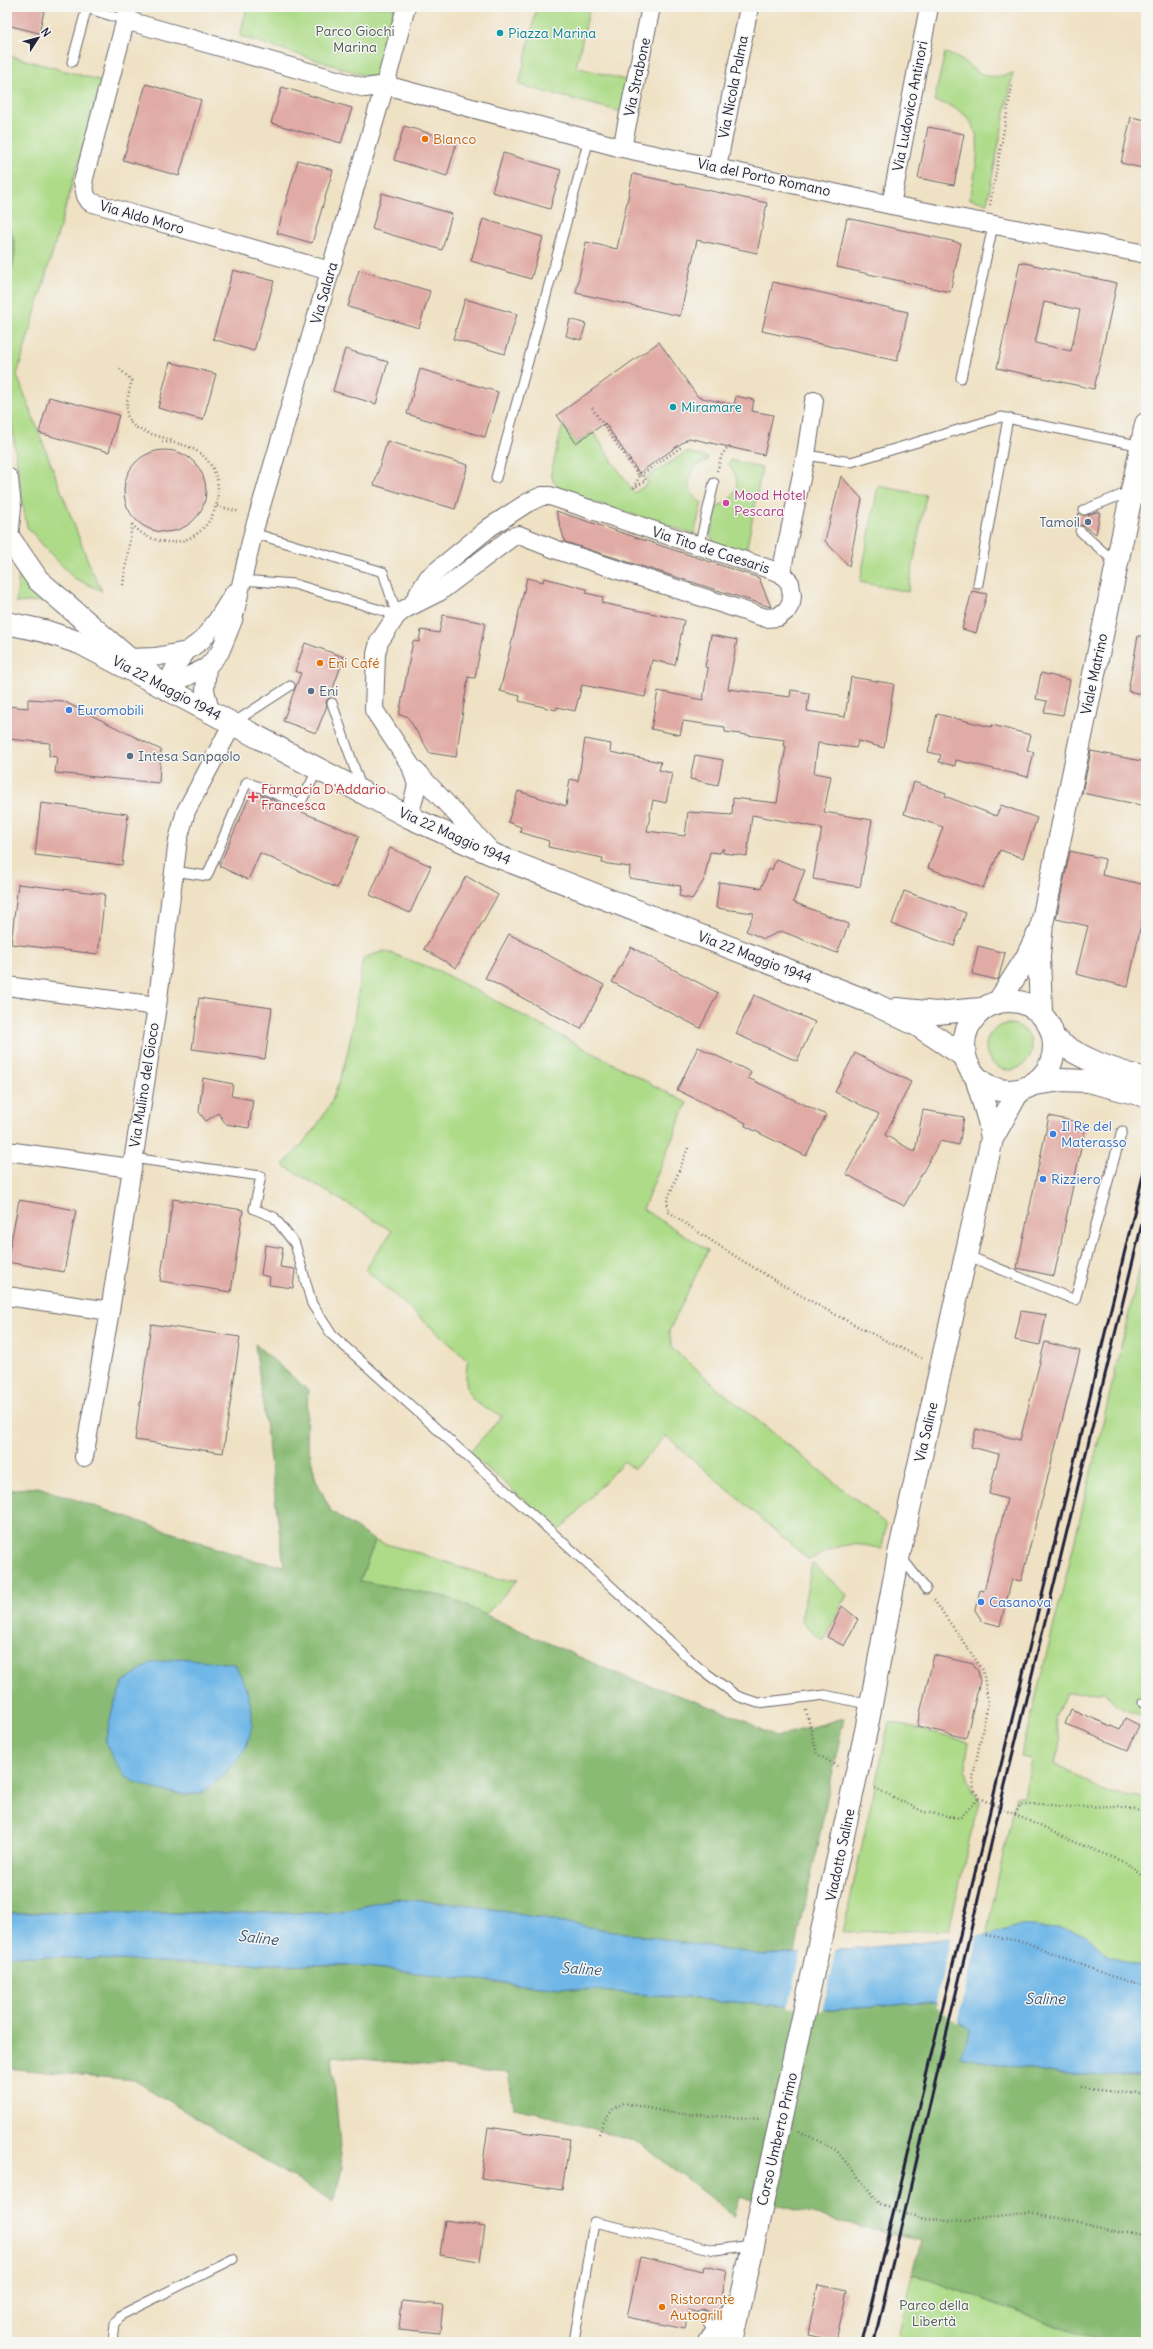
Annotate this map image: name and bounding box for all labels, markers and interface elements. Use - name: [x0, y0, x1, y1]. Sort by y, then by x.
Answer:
- north arrow: [18, 18, 58, 58]
- park label: Parco Giochi Marina: [315, 22, 395, 56]
- place label: Piazza Marina: [508, 24, 596, 42]
- text: N: [38, 25, 54, 39]
- marker: Piazza Marina: [495, 28, 505, 38]
- street label: Via Nicola Palma: [714, 34, 752, 140]
- street label: Via Strabone: [620, 36, 654, 118]
- street label: Via Ludovico Antinori: [889, 39, 931, 173]
- place label: Blanco: [433, 130, 476, 148]
- marker: Blanco: [420, 134, 430, 144]
- street label: Via del Porto Romano: [696, 154, 832, 200]
- street label: Via Aldo Moro: [98, 196, 187, 238]
- street label: Via Salara: [307, 260, 341, 326]
- place label: Miramare: [681, 398, 742, 416]
- marker: Miramare: [668, 402, 678, 412]
- place label: Mood Hotel Pescara: [734, 486, 806, 520]
- marker: Mood Hotel Pescara: [721, 498, 731, 508]
- place label: Tamoil: [1039, 513, 1080, 531]
- marker: Tamoil: [1083, 517, 1093, 527]
- street label: Via Tito de Caesaris: [650, 522, 772, 578]
- street label: Viale Matrino: [1077, 632, 1111, 716]
- street label: Via 22 Maggio 1944: [109, 652, 225, 724]
- place label: Eni Café: [328, 654, 380, 672]
- marker: Eni Café: [315, 658, 325, 668]
- place label: Eni: [319, 682, 338, 700]
- marker: Eni: [306, 686, 316, 696]
- place label: Euromobili: [77, 701, 144, 719]
- marker: Euromobili: [64, 705, 74, 715]
- place label: Intesa Sanpaolo: [138, 747, 241, 765]
- marker: Intesa Sanpaolo: [125, 751, 135, 761]
- place label: Farmacia D'Addario Francesca: [261, 780, 386, 814]
- marker: Farmacia D'Addario Francesca: [248, 792, 258, 802]
- street label: Via 22 Maggio 1944: [396, 803, 514, 869]
- street label: Via 22 Maggio 1944: [695, 927, 815, 987]
- street label: Via Mulino del Gioco: [125, 1021, 163, 1149]
- place label: Il Re del Materasso: [1061, 1117, 1127, 1151]
- marker: Il Re del Materasso: [1048, 1129, 1058, 1139]
- place label: Rizziero: [1051, 1170, 1101, 1188]
- marker: Rizziero: [1038, 1174, 1048, 1184]
- street label: Via Saline: [910, 1400, 942, 1464]
- place label: Casanova: [989, 1593, 1051, 1611]
- marker: Casanova: [976, 1597, 986, 1607]
- street label: Viadotto Saline: [821, 1807, 859, 1903]
- water label: Saline: [237, 1926, 280, 1949]
- water label: Saline: [560, 1958, 603, 1979]
- water label: Saline: [1025, 1989, 1066, 2008]
- street label: Corso Umberto Primo: [753, 2070, 801, 2207]
- place label: Ristorante Autogrill: [670, 2290, 735, 2324]
- park label: Parco della Libertà: [899, 2296, 969, 2330]
- marker: Ristorante Autogrill: [657, 2302, 667, 2312]

